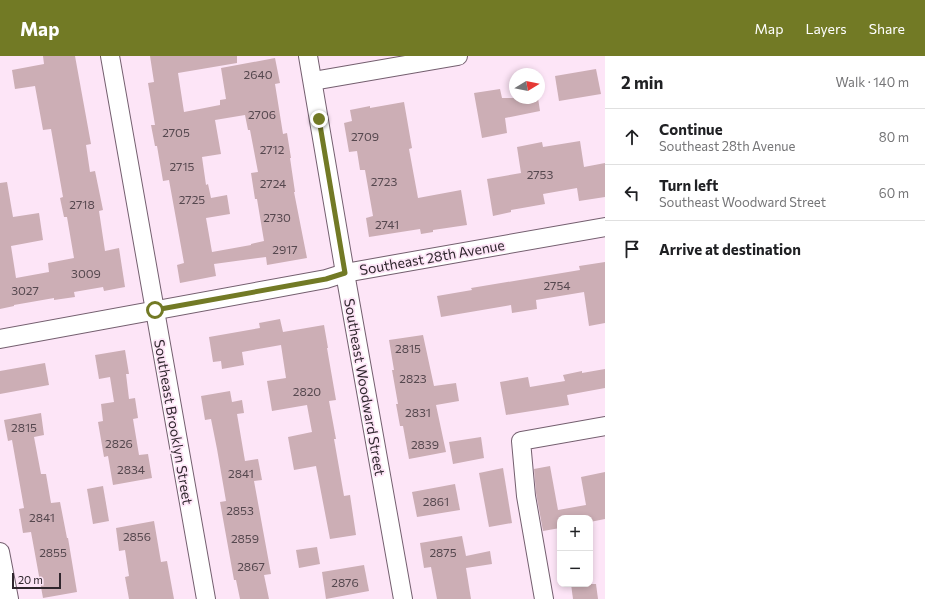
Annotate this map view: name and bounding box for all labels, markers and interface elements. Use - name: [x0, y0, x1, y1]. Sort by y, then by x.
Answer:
- text: Map: [20, 17, 59, 40]
- text: Map: [755, 20, 783, 37]
- text: Layers: [805, 20, 847, 37]
- text: Share: [869, 20, 905, 37]
- house number: 2640: [244, 67, 273, 81]
- north arrow: [509, 68, 545, 104]
- text: 2 min: [621, 72, 663, 93]
- text: Walk · 140 m: [836, 74, 909, 90]
- house number: 2706: [248, 107, 276, 121]
- route end: [310, 110, 328, 128]
- text: Continue: [659, 120, 723, 138]
- house number: 2705: [162, 125, 190, 139]
- icon: ahead: [621, 126, 643, 148]
- house number: 2709: [351, 129, 379, 143]
- text: 80 m: [879, 129, 909, 145]
- text: Southeast 28th Avenue: [659, 138, 795, 154]
- house number: 2712: [260, 142, 285, 156]
- house number: 2715: [170, 159, 195, 173]
- house number: 2753: [527, 167, 553, 181]
- house number: 2723: [371, 174, 397, 188]
- house number: 2724: [260, 176, 286, 190]
- text: Turn left: [659, 176, 718, 194]
- icon: left: [621, 182, 643, 204]
- text: 60 m: [879, 185, 909, 201]
- house number: 2725: [179, 192, 205, 206]
- text: Southeast Woodward Street: [659, 194, 826, 210]
- house number: 2718: [69, 197, 95, 211]
- house number: 2730: [263, 210, 291, 224]
- house number: 2741: [375, 217, 399, 231]
- street label: Southeast 28th Avenue: [358, 236, 506, 278]
- icon: arrive: [621, 238, 643, 260]
- text: Arrive at destination: [659, 240, 801, 258]
- house number: 2917: [272, 242, 298, 256]
- house number: 3009: [71, 266, 101, 280]
- house number: 2754: [543, 278, 571, 292]
- house number: 3027: [11, 283, 39, 297]
- street label: Southeast Woodward Street: [341, 297, 389, 477]
- route start: [146, 301, 164, 319]
- street label: Southeast Brooklyn Street: [151, 338, 197, 506]
- house number: 2815: [395, 341, 421, 355]
- house number: 2823: [399, 371, 427, 385]
- house number: 2820: [293, 384, 321, 398]
- house number: 2831: [405, 405, 431, 419]
- house number: 2815: [11, 420, 37, 434]
- house number: 2826: [105, 436, 133, 450]
- house number: 2839: [411, 437, 439, 451]
- house number: 2834: [117, 462, 145, 476]
- house number: 2841: [228, 466, 254, 480]
- house number: 2861: [423, 494, 449, 508]
- house number: 2853: [226, 503, 254, 517]
- house number: 2841: [29, 510, 55, 524]
- map controls: [557, 515, 593, 587]
- button: +: [557, 515, 593, 551]
- house number: 2856: [123, 529, 151, 543]
- house number: 2859: [231, 531, 259, 545]
- house number: 2855: [39, 545, 67, 559]
- house number: 2875: [429, 545, 457, 559]
- button: −: [557, 551, 593, 587]
- house number: 2867: [237, 559, 265, 573]
- scale bar: [12, 571, 61, 590]
- text: 20 m: [18, 573, 43, 586]
- house number: 2876: [331, 575, 359, 589]

